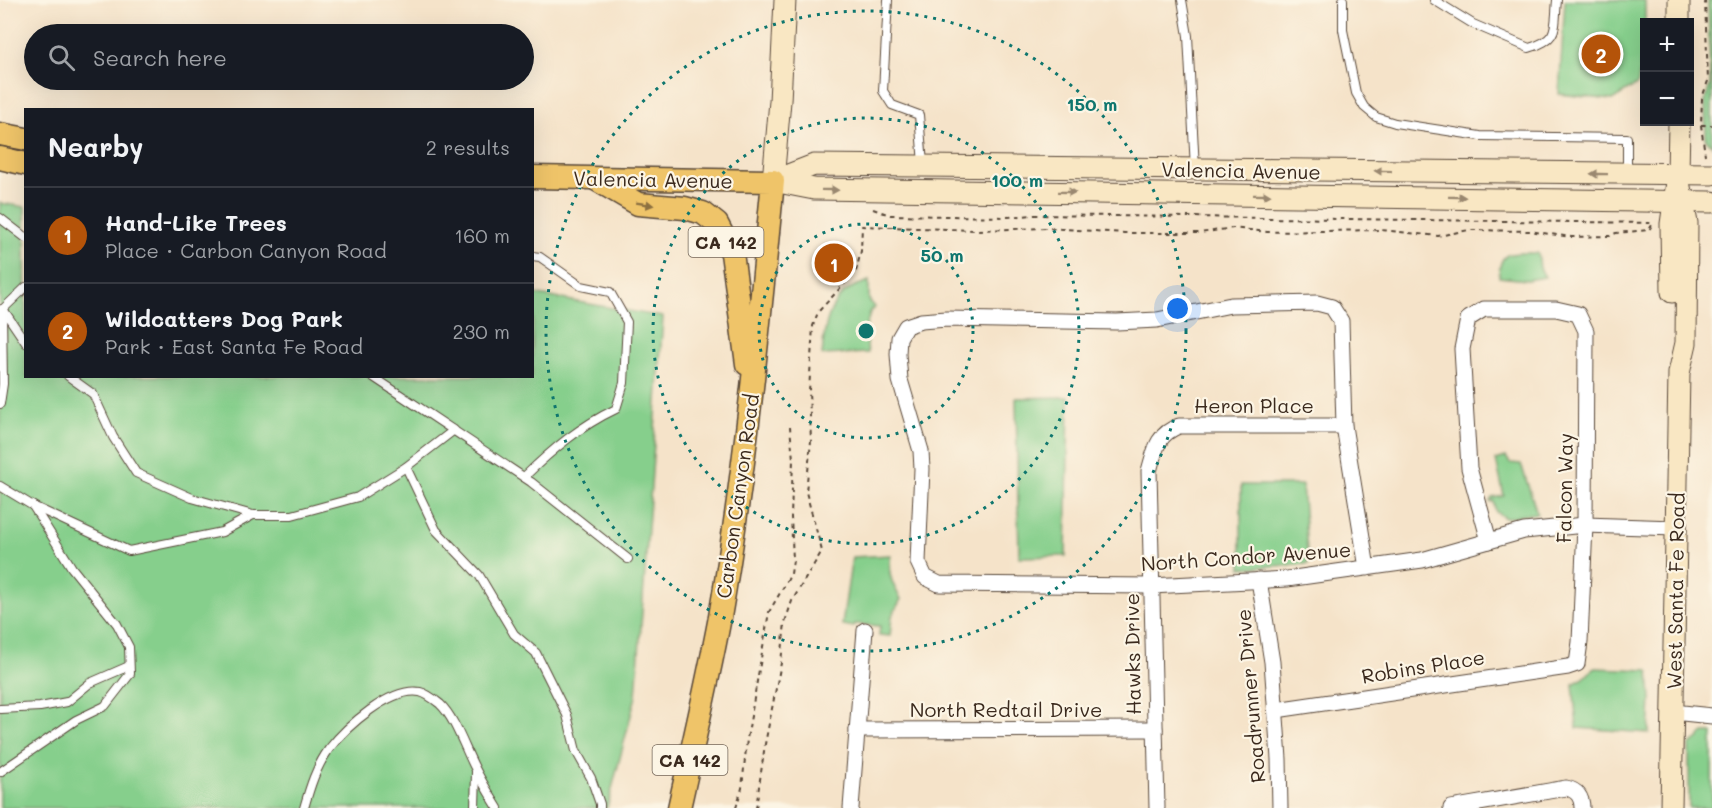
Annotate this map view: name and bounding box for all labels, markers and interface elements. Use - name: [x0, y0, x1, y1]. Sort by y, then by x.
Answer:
- map controls: [1640, 18, 1694, 126]
- button: +: [1640, 18, 1694, 72]
- search box: [24, 24, 534, 90]
- pin: 2: [1582, 32, 1620, 76]
- icon: search: [45, 41, 78, 74]
- text: Search here: [93, 43, 227, 72]
- button: −: [1640, 72, 1694, 126]
- text: 150 m: [1067, 92, 1117, 116]
- text: Nearby: [48, 130, 143, 164]
- text: 2 results: [426, 134, 510, 160]
- street label: Valencia Avenue: [1161, 156, 1321, 184]
- street label: Valencia Avenue: [573, 165, 733, 193]
- one-way arrow: [1373, 167, 1392, 176]
- text: 100 m: [991, 168, 1043, 192]
- one-way arrow: [1589, 169, 1608, 179]
- one-way arrow: [821, 185, 840, 195]
- one-way arrow: [1058, 187, 1077, 197]
- one-way arrow: [1253, 190, 1272, 199]
- one-way arrow: [1448, 192, 1467, 202]
- one-way arrow: [636, 199, 655, 208]
- text: Hand-Like Trees: [105, 208, 287, 237]
- text: 1: [63, 222, 72, 248]
- text: 160 m: [454, 222, 510, 248]
- road number: CA 142: [688, 227, 764, 257]
- text: Place · Carbon Canyon Road: [105, 237, 387, 263]
- pin: 1: [814, 240, 854, 286]
- text: 50 m: [921, 243, 963, 267]
- your location: [1163, 294, 1192, 323]
- text: Wildcatters Dog Park: [105, 304, 343, 333]
- text: 2: [62, 318, 73, 344]
- text: 230 m: [452, 318, 510, 344]
- centre of rings: [856, 321, 876, 341]
- text: Park · East Santa Fe Road: [105, 333, 363, 359]
- street label: Carbon Canyon Road: [710, 392, 764, 600]
- street label: Heron Place: [1194, 392, 1314, 418]
- street label: Falcon Way: [1550, 433, 1578, 543]
- street label: West Santa Fe Road: [1660, 492, 1690, 690]
- street label: North Condor Avenue: [1140, 536, 1352, 576]
- street label: Hawks Drive: [1118, 593, 1146, 715]
- street label: Roadrunner Drive: [1229, 608, 1271, 784]
- street label: Robins Place: [1359, 643, 1487, 689]
- street label: North Redtail Drive: [910, 696, 1102, 722]
- road number: CA 142: [652, 745, 728, 775]

